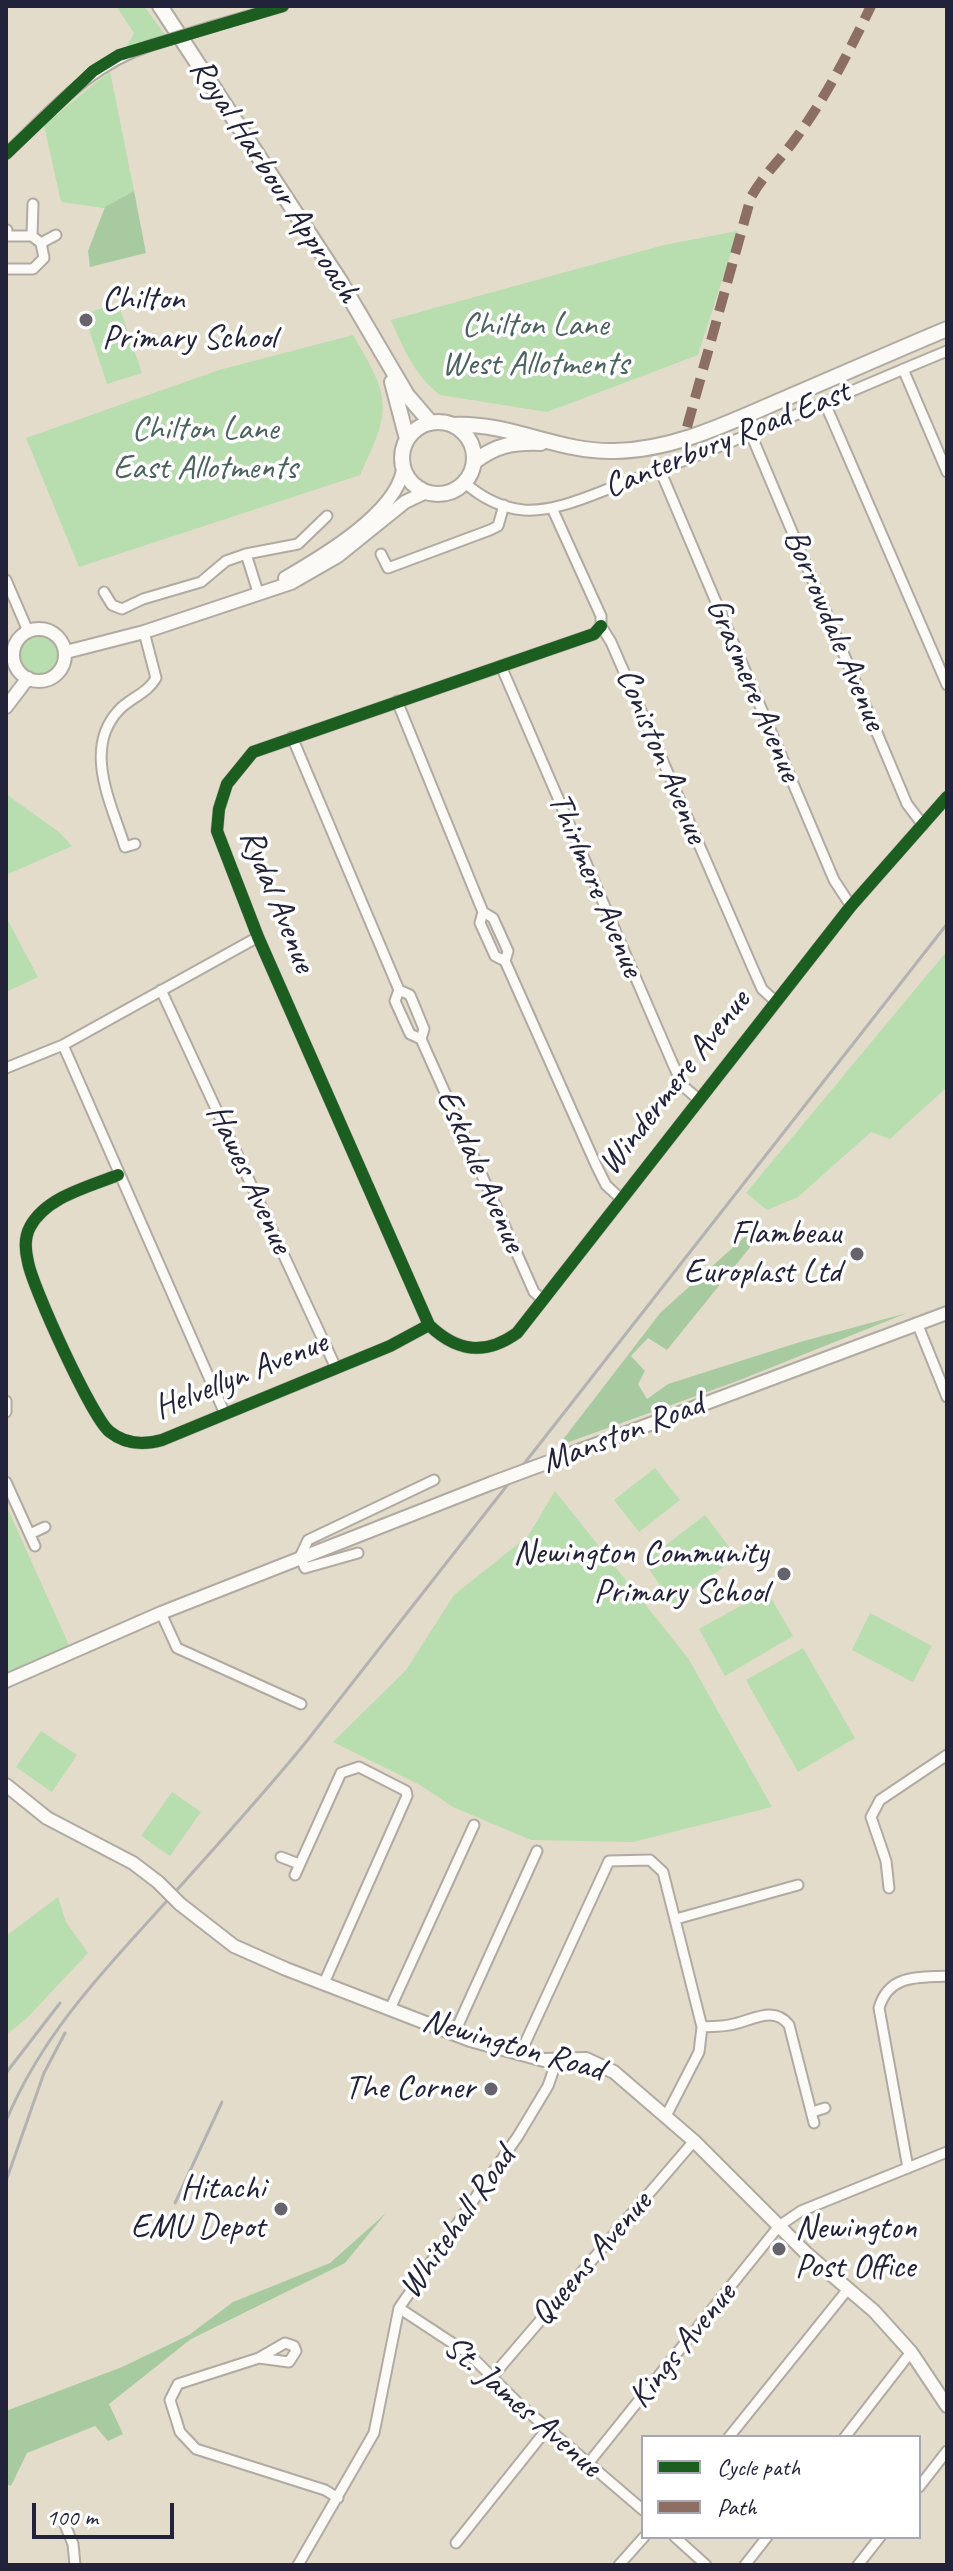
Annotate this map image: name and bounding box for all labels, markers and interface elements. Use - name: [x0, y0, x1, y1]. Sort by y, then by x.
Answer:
- street label: Royal Harbour Approach: [180, 51, 368, 311]
- place label: Chilton Primary School: [102, 280, 276, 360]
- park label: Chilton Lane West Allotments: [442, 306, 628, 386]
- marker: Chilton Primary School: [77, 311, 95, 329]
- street label: Canterbury Road East: [598, 372, 856, 508]
- park label: Chilton Lane East Allotments: [113, 410, 297, 490]
- street label: Borrowdale Avenue: [773, 523, 895, 737]
- street label: Grasmere Avenue: [696, 592, 810, 788]
- street label: Coniston Avenue: [606, 662, 716, 850]
- street label: Thirlmere Avenue: [538, 787, 652, 983]
- street label: Rydal Avenue: [230, 824, 324, 978]
- street label: Windermere Avenue: [590, 982, 760, 1184]
- street label: Eskdale Avenue: [426, 1084, 534, 1258]
- street label: Hawes Avenue: [197, 1098, 301, 1260]
- place label: Flambeau Europlast Ltd: [684, 1214, 841, 1294]
- marker: Flambeau Europlast Ltd: [848, 1245, 866, 1263]
- street label: Helvellyn Avenue: [148, 1323, 334, 1429]
- street label: Manston Road: [536, 1385, 710, 1483]
- place label: Newington Community Primary School: [513, 1534, 768, 1614]
- marker: Newington Community Primary School: [775, 1565, 793, 1583]
- street label: Newington Road: [418, 2001, 608, 2091]
- place label: The Corner: [345, 2069, 475, 2109]
- marker: The Corner: [482, 2080, 500, 2098]
- street label: Whitehall Road: [391, 2139, 525, 2307]
- place label: Hitachi EMU Depot: [131, 2169, 265, 2248]
- street label: Queens Avenue: [522, 2183, 662, 2335]
- marker: Hitachi EMU Depot: [272, 2200, 290, 2218]
- place label: Newington Post Office: [795, 2209, 917, 2288]
- marker: Newington Post Office: [770, 2240, 788, 2258]
- street label: Kings Avenue: [620, 2275, 746, 2417]
- street label: St. James Avenue: [435, 2327, 609, 2487]
- legend: [641, 2435, 921, 2539]
- text: Cycle path: [717, 2452, 800, 2482]
- scale bar: [36, 2487, 178, 2537]
- text: Path: [717, 2492, 757, 2522]
- text: 100 m: [46, 2502, 98, 2532]

